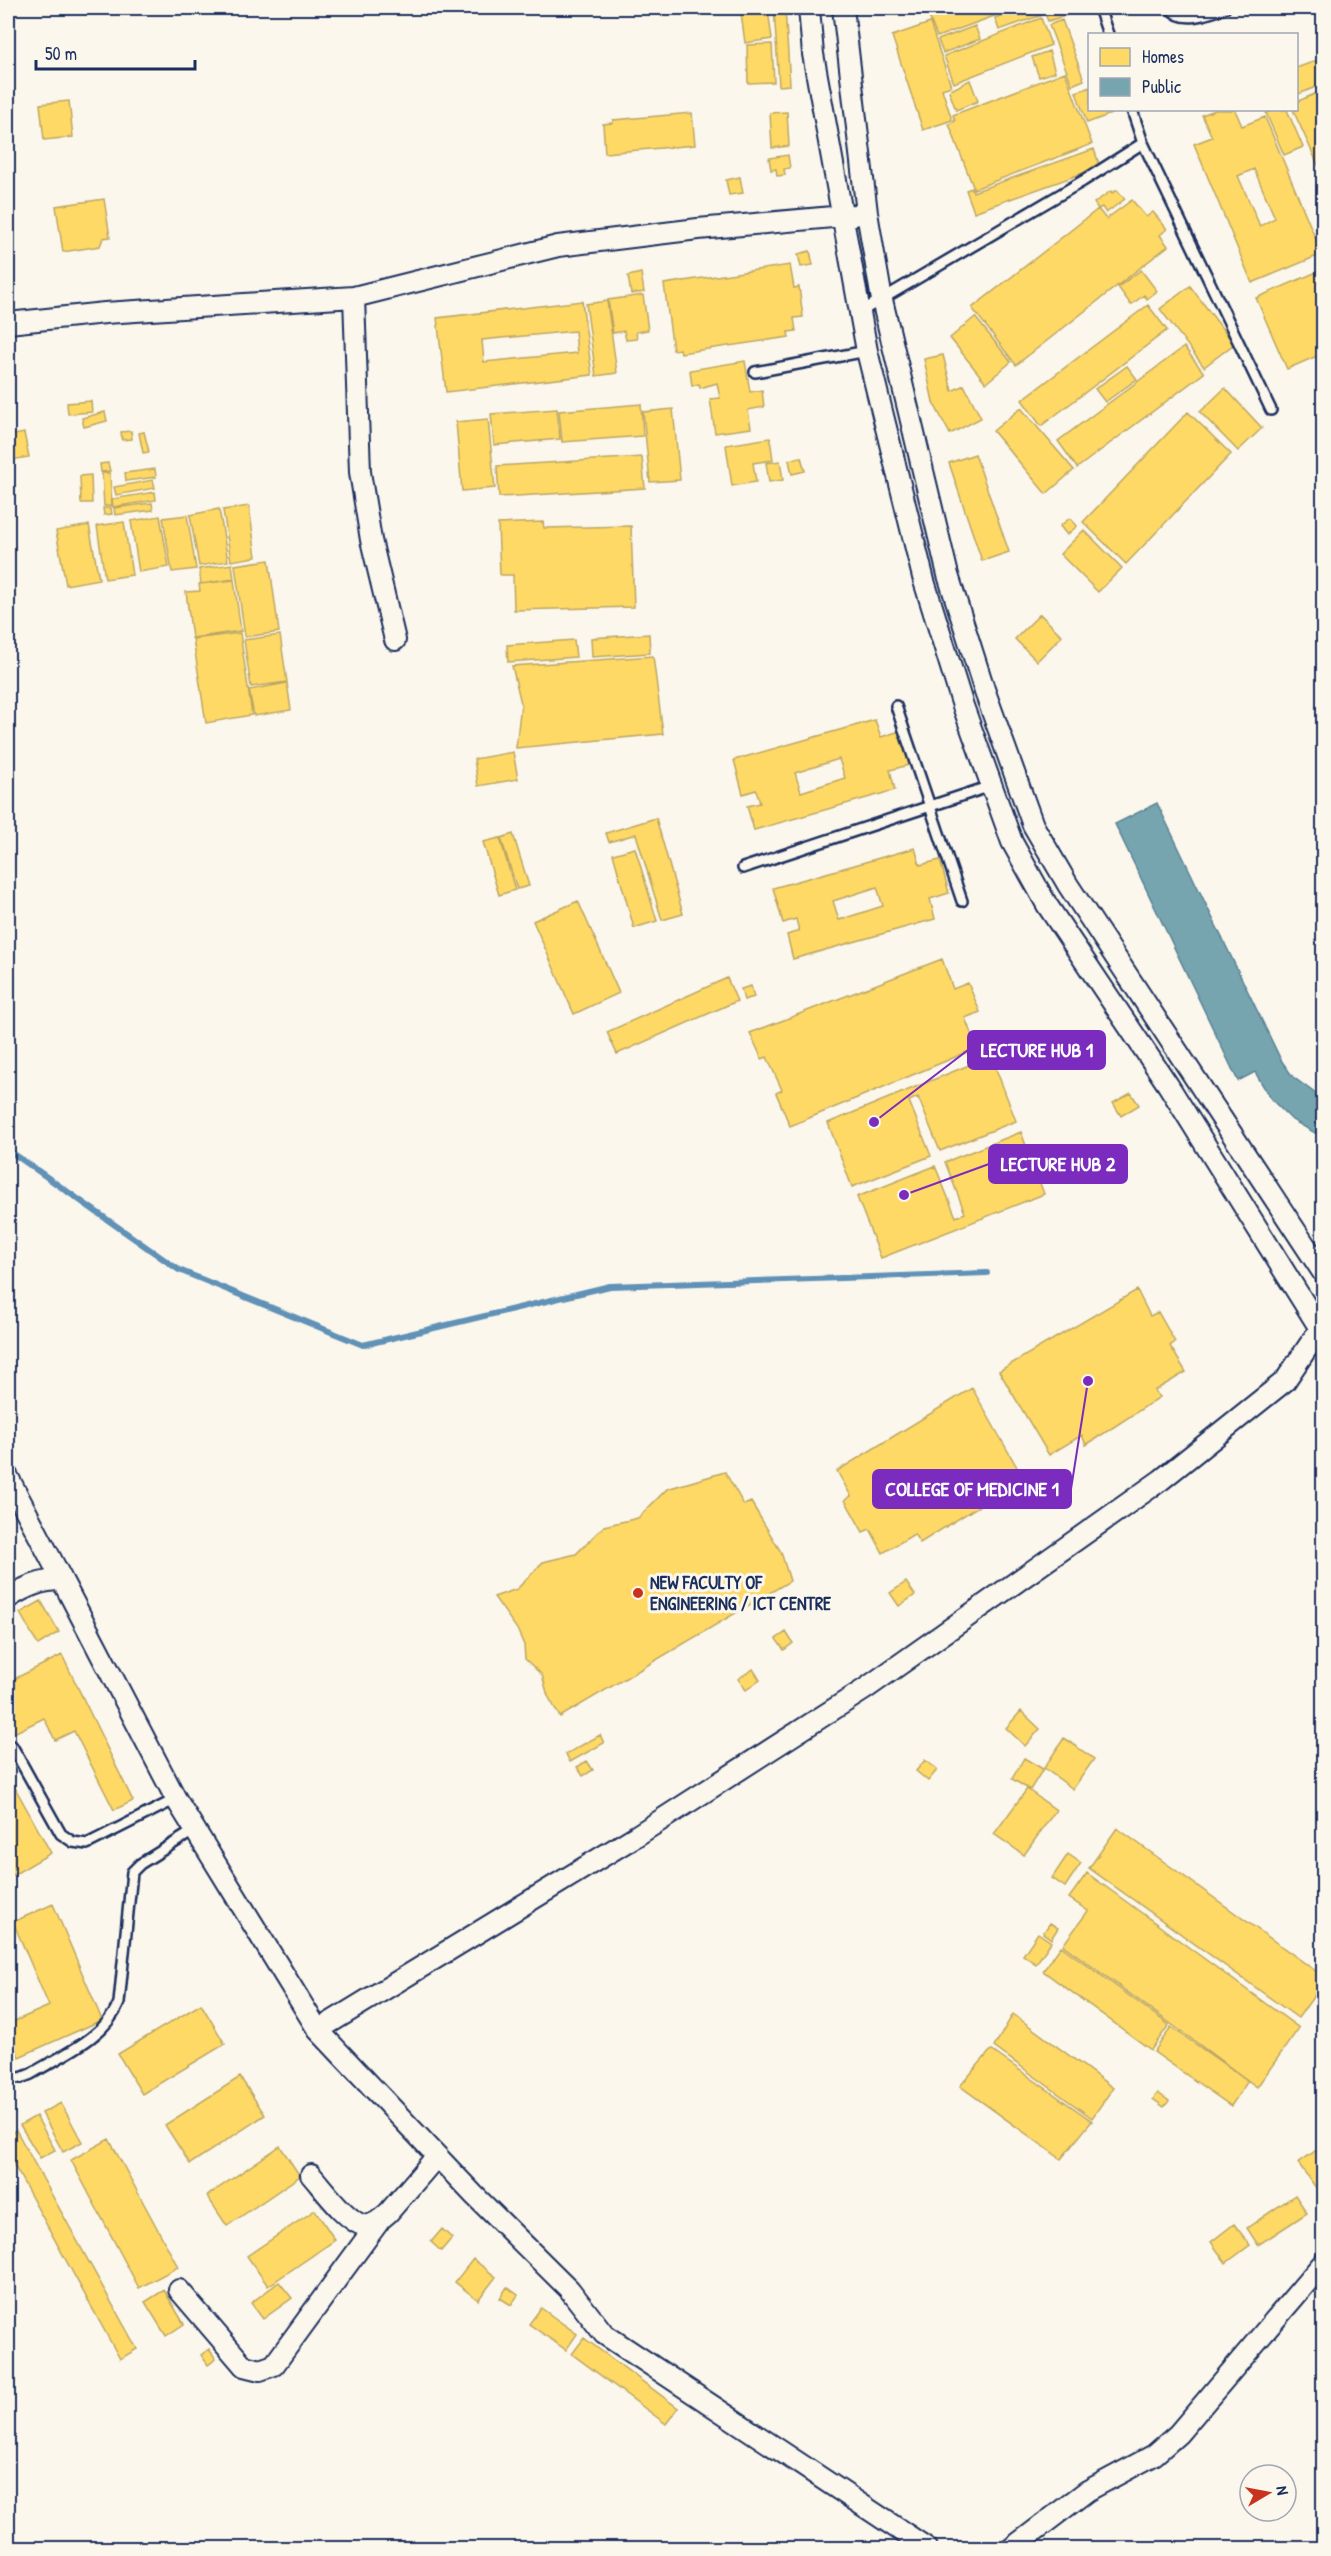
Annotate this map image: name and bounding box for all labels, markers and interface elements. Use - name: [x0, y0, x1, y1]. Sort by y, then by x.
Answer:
- scale bar: [36, 33, 195, 71]
- legend: [1088, 33, 1298, 111]
- text: 50 m: [45, 41, 77, 66]
- text: Homes: [1142, 44, 1184, 69]
- text: Public: [1142, 74, 1181, 99]
- callout: LECTURE HUB 1: [968, 1031, 1105, 1069]
- text: LECTURE HUB 1: [981, 1036, 1093, 1063]
- callout: LECTURE HUB 2: [989, 1145, 1127, 1183]
- text: LECTURE HUB 2: [1001, 1150, 1116, 1177]
- callout: COLLEGE OF MEDICINE 1: [873, 1470, 1071, 1508]
- text: COLLEGE OF MEDICINE 1: [885, 1475, 1059, 1502]
- place label: NEW FACULTY OF ENGINEERING / ICT CENTRE: [650, 1570, 832, 1616]
- marker: NEW FACULTY OF ENGINEERING / ICT CENTRE: [631, 1586, 645, 1600]
- north arrow: [1238, 2463, 1298, 2523]
- text: N: [1271, 2484, 1294, 2497]

